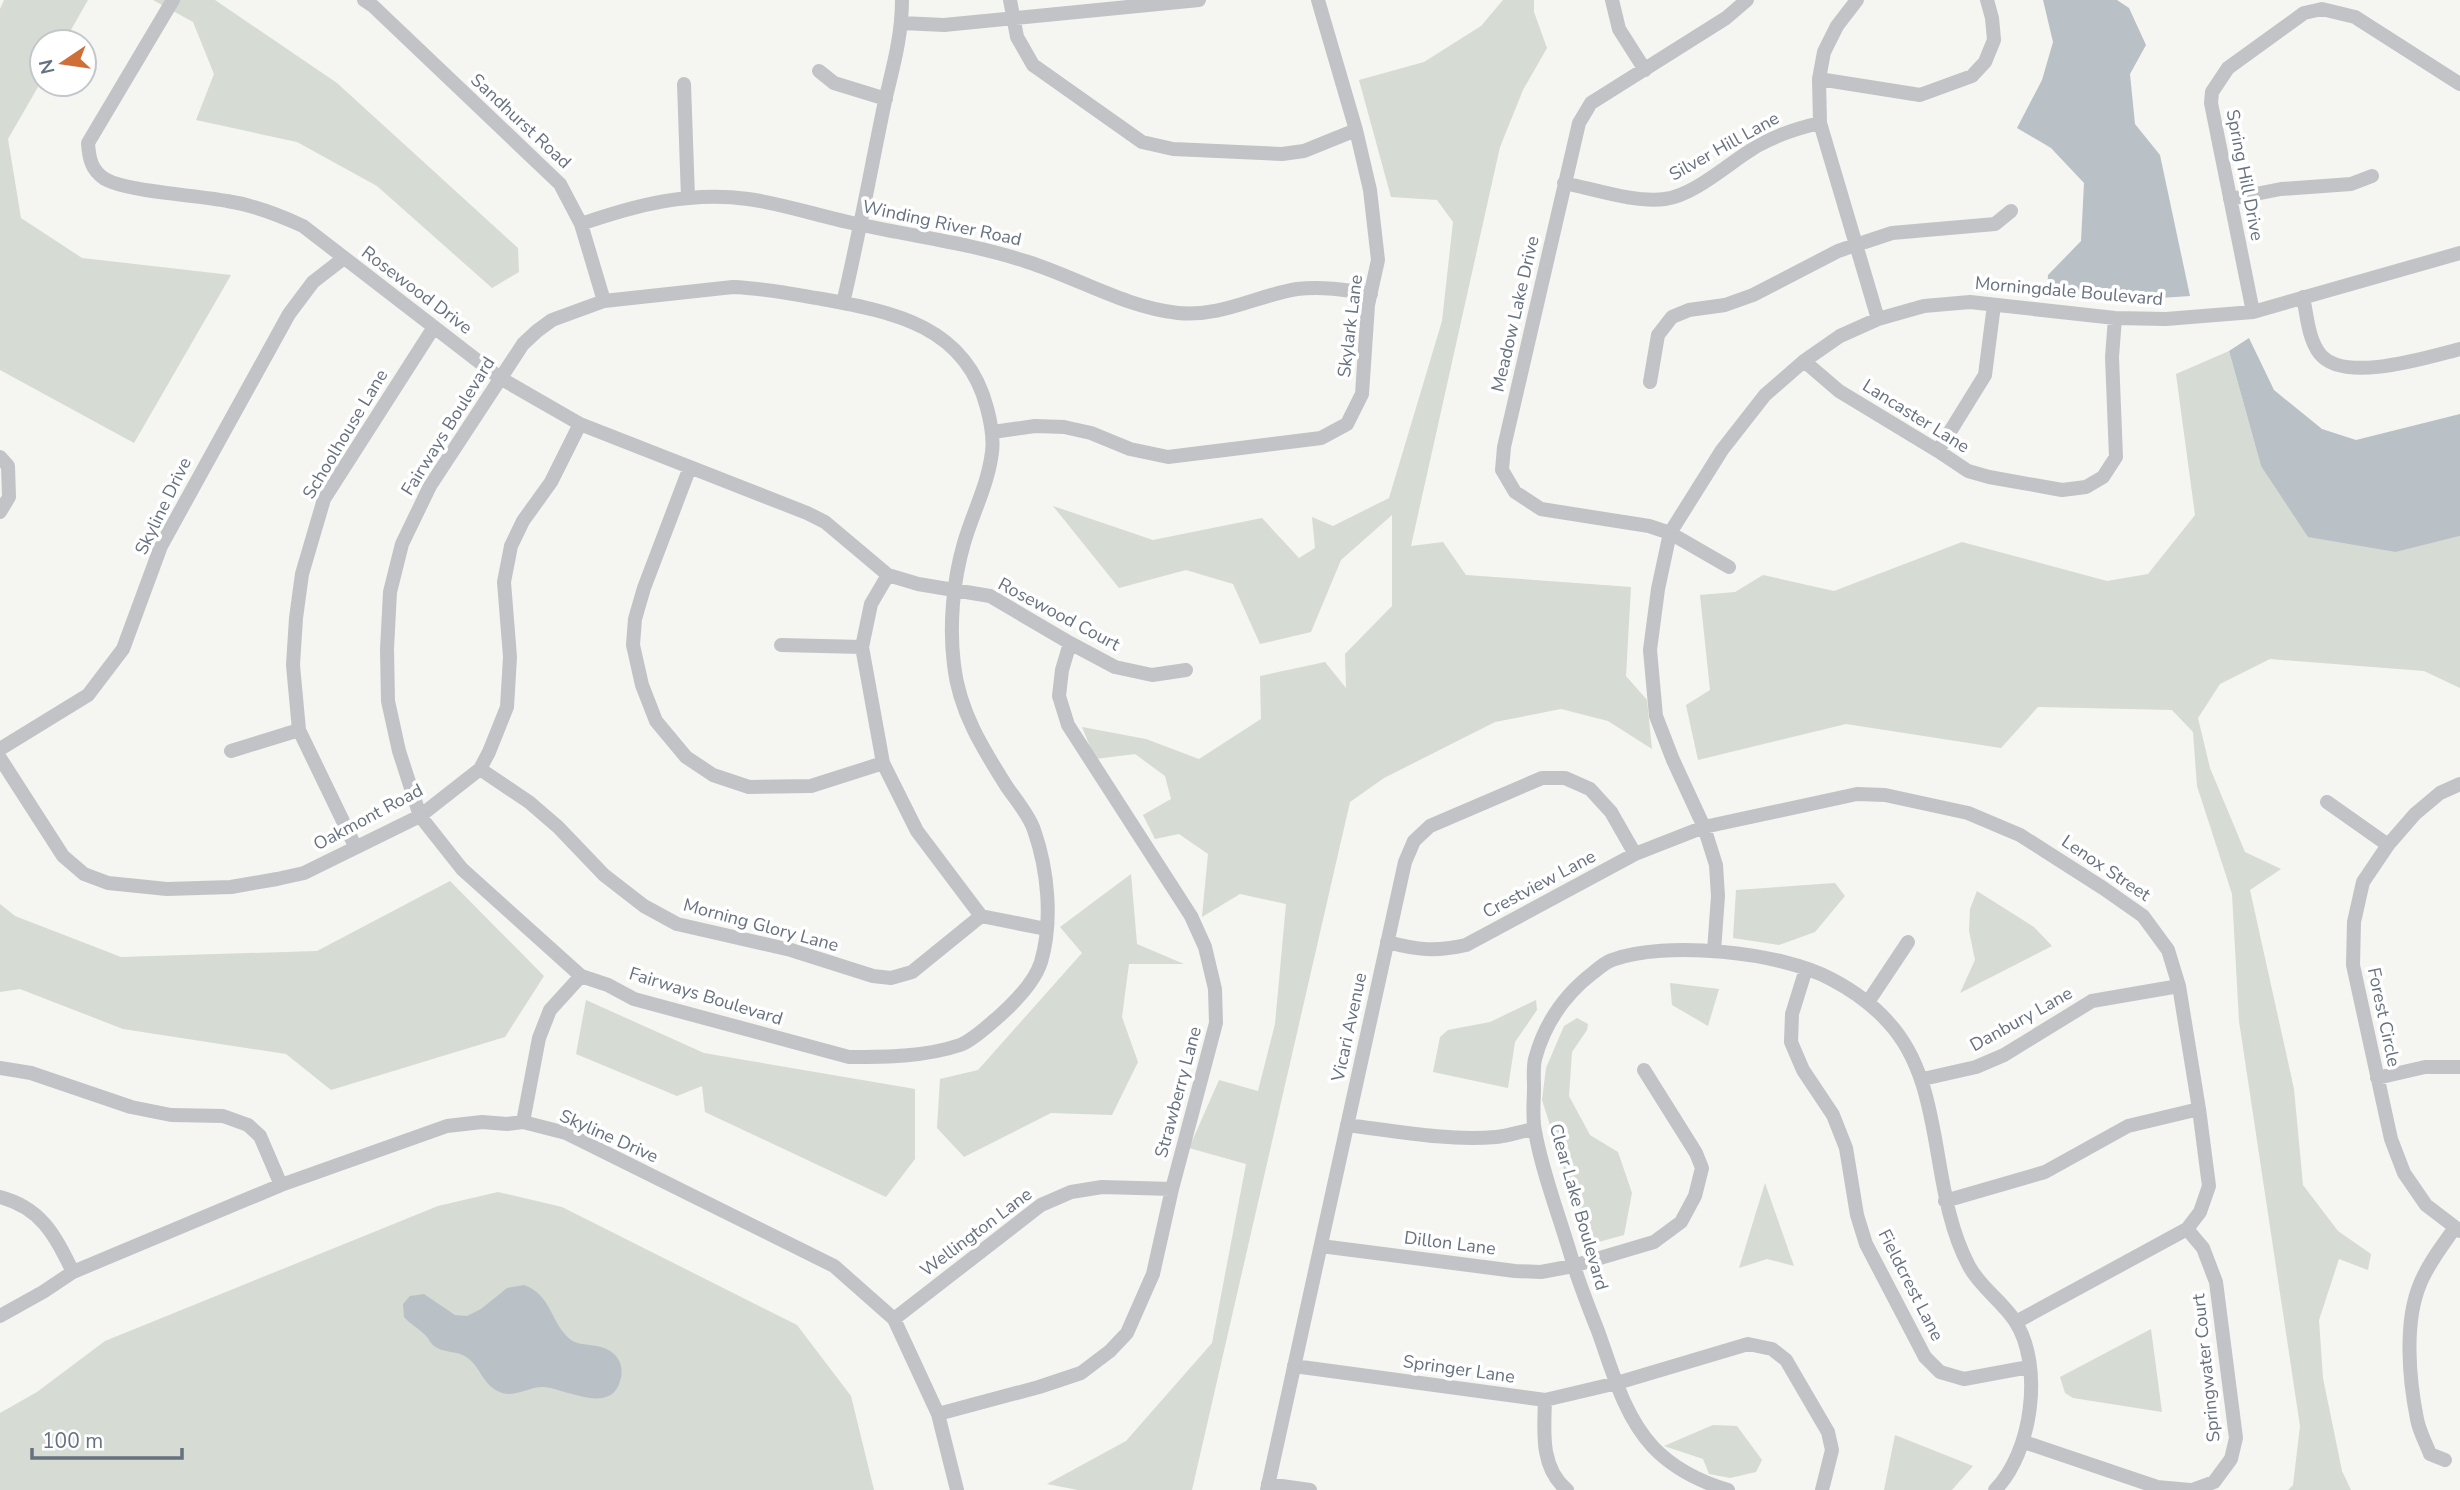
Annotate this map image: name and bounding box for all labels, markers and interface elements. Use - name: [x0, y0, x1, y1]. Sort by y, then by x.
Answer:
- north arrow: [28, 28, 98, 98]
- text: N: [33, 57, 62, 76]
- street label: Sandhurst Road: [466, 68, 576, 174]
- street label: Silver Hill Lane: [1665, 106, 1783, 186]
- street label: Spring Hill Drive: [2220, 107, 2270, 243]
- street label: Winding River Road: [860, 194, 1024, 252]
- street label: Meadow Lake Drive: [1485, 234, 1545, 394]
- street label: Rosewood Drive: [357, 240, 477, 340]
- street label: Morningdale Boulevard: [1974, 271, 2164, 311]
- street label: Skylark Lane: [1332, 273, 1368, 379]
- street label: Fairways Boulevard: [396, 352, 500, 500]
- street label: Schoolhouse Lane: [297, 365, 393, 503]
- street label: Lancaster Lane: [1858, 374, 1974, 458]
- street label: Skyline Drive: [129, 453, 197, 559]
- street label: Rosewood Court: [994, 572, 1125, 657]
- street label: Oakmont Road: [309, 778, 427, 856]
- street label: Lenox Street: [2057, 829, 2156, 907]
- street label: Crestview Lane: [1478, 844, 1600, 924]
- street label: Morning Glory Lane: [681, 893, 841, 957]
- street label: Fairways Boulevard: [626, 961, 786, 1031]
- street label: Forest Circle: [2362, 965, 2406, 1069]
- street label: Vicari Avenue: [1326, 970, 1372, 1085]
- street label: Danbury Lane: [1965, 981, 2077, 1057]
- street label: Strawberry Lane: [1149, 1024, 1207, 1160]
- street label: Skyline Drive: [556, 1104, 662, 1168]
- street label: Clear Lake Boulevard: [1544, 1121, 1614, 1293]
- street label: Wellington Lane: [915, 1182, 1037, 1282]
- street label: Dillon Lane: [1403, 1225, 1497, 1261]
- street label: Fieldcrest Lane: [1873, 1225, 1949, 1345]
- street label: Springwater Court: [2186, 1292, 2226, 1443]
- street label: Springer Lane: [1402, 1349, 1516, 1389]
- scale bar: [32, 1416, 182, 1460]
- text: 100 m: [42, 1427, 103, 1455]

